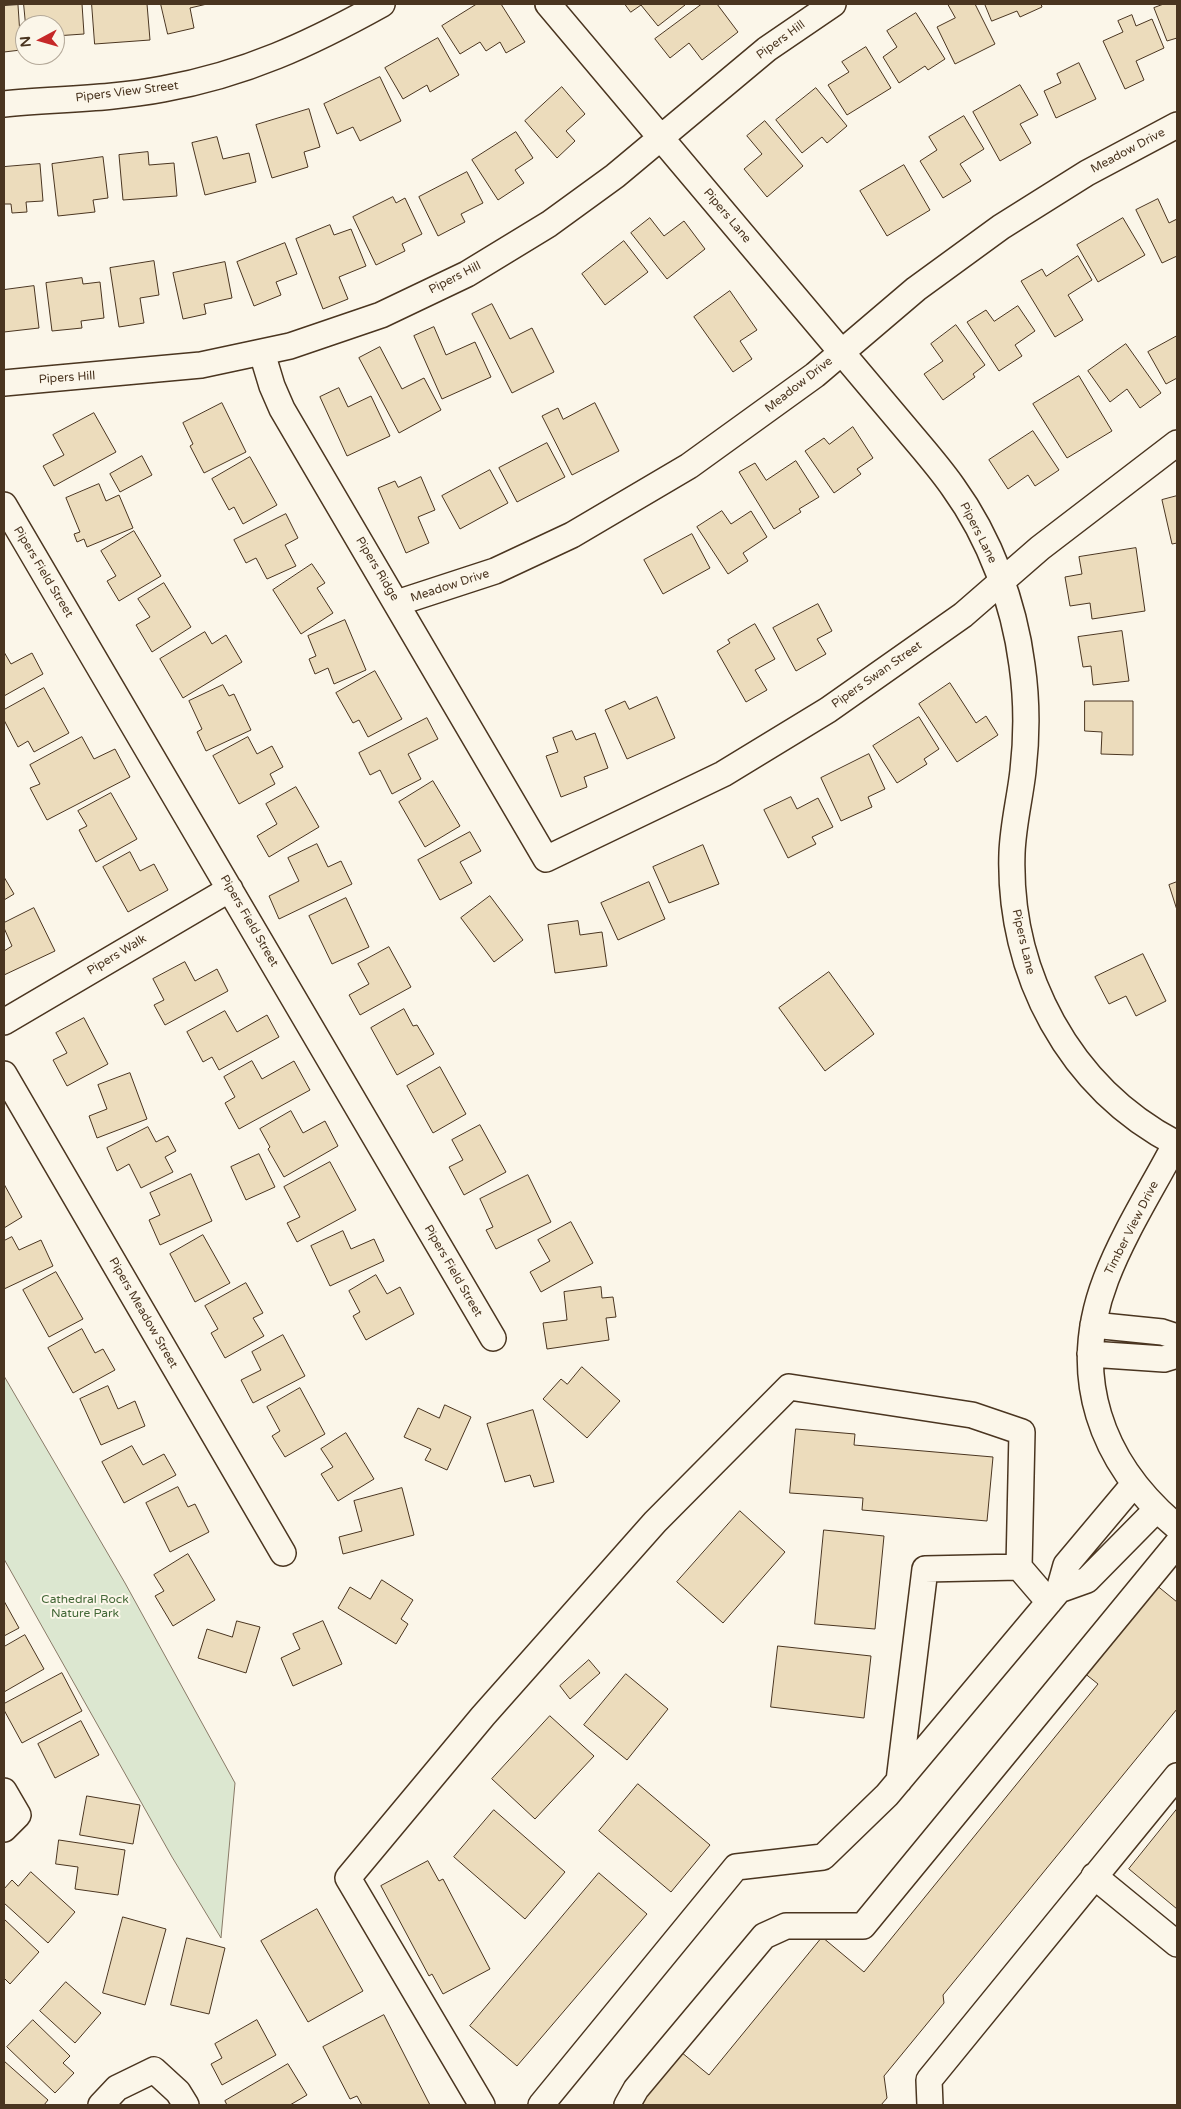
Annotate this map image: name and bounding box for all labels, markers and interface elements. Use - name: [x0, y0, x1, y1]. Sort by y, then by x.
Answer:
- north arrow: [15, 15, 65, 65]
- street label: Pipers Hill: [754, 18, 808, 62]
- text: N: [17, 35, 35, 48]
- street label: Pipers View Street: [75, 79, 179, 105]
- street label: Meadow Drive: [1088, 125, 1168, 177]
- street label: Pipers Lane: [700, 186, 754, 246]
- street label: Pipers Hill: [426, 259, 484, 297]
- street label: Meadow Drive: [762, 354, 836, 416]
- street label: Pipers Hill: [38, 369, 96, 387]
- street label: Pipers Lane: [956, 500, 1000, 566]
- street label: Pipers Field Street: [10, 524, 76, 620]
- street label: Pipers Ridge: [352, 534, 402, 604]
- street label: Meadow Drive: [409, 566, 491, 606]
- street label: Pipers Swan Street: [829, 639, 925, 711]
- street label: Pipers Field Street: [217, 872, 281, 970]
- street label: Pipers Lane: [1008, 908, 1038, 976]
- street label: Pipers Walk: [85, 932, 149, 978]
- street label: Timber View Drive: [1102, 1179, 1162, 1277]
- street label: Pipers Field Street: [421, 1222, 485, 1320]
- street label: Pipers Meadow Street: [105, 1255, 181, 1371]
- park label: Cathedral Rock Nature Park: [41, 1593, 129, 1621]

